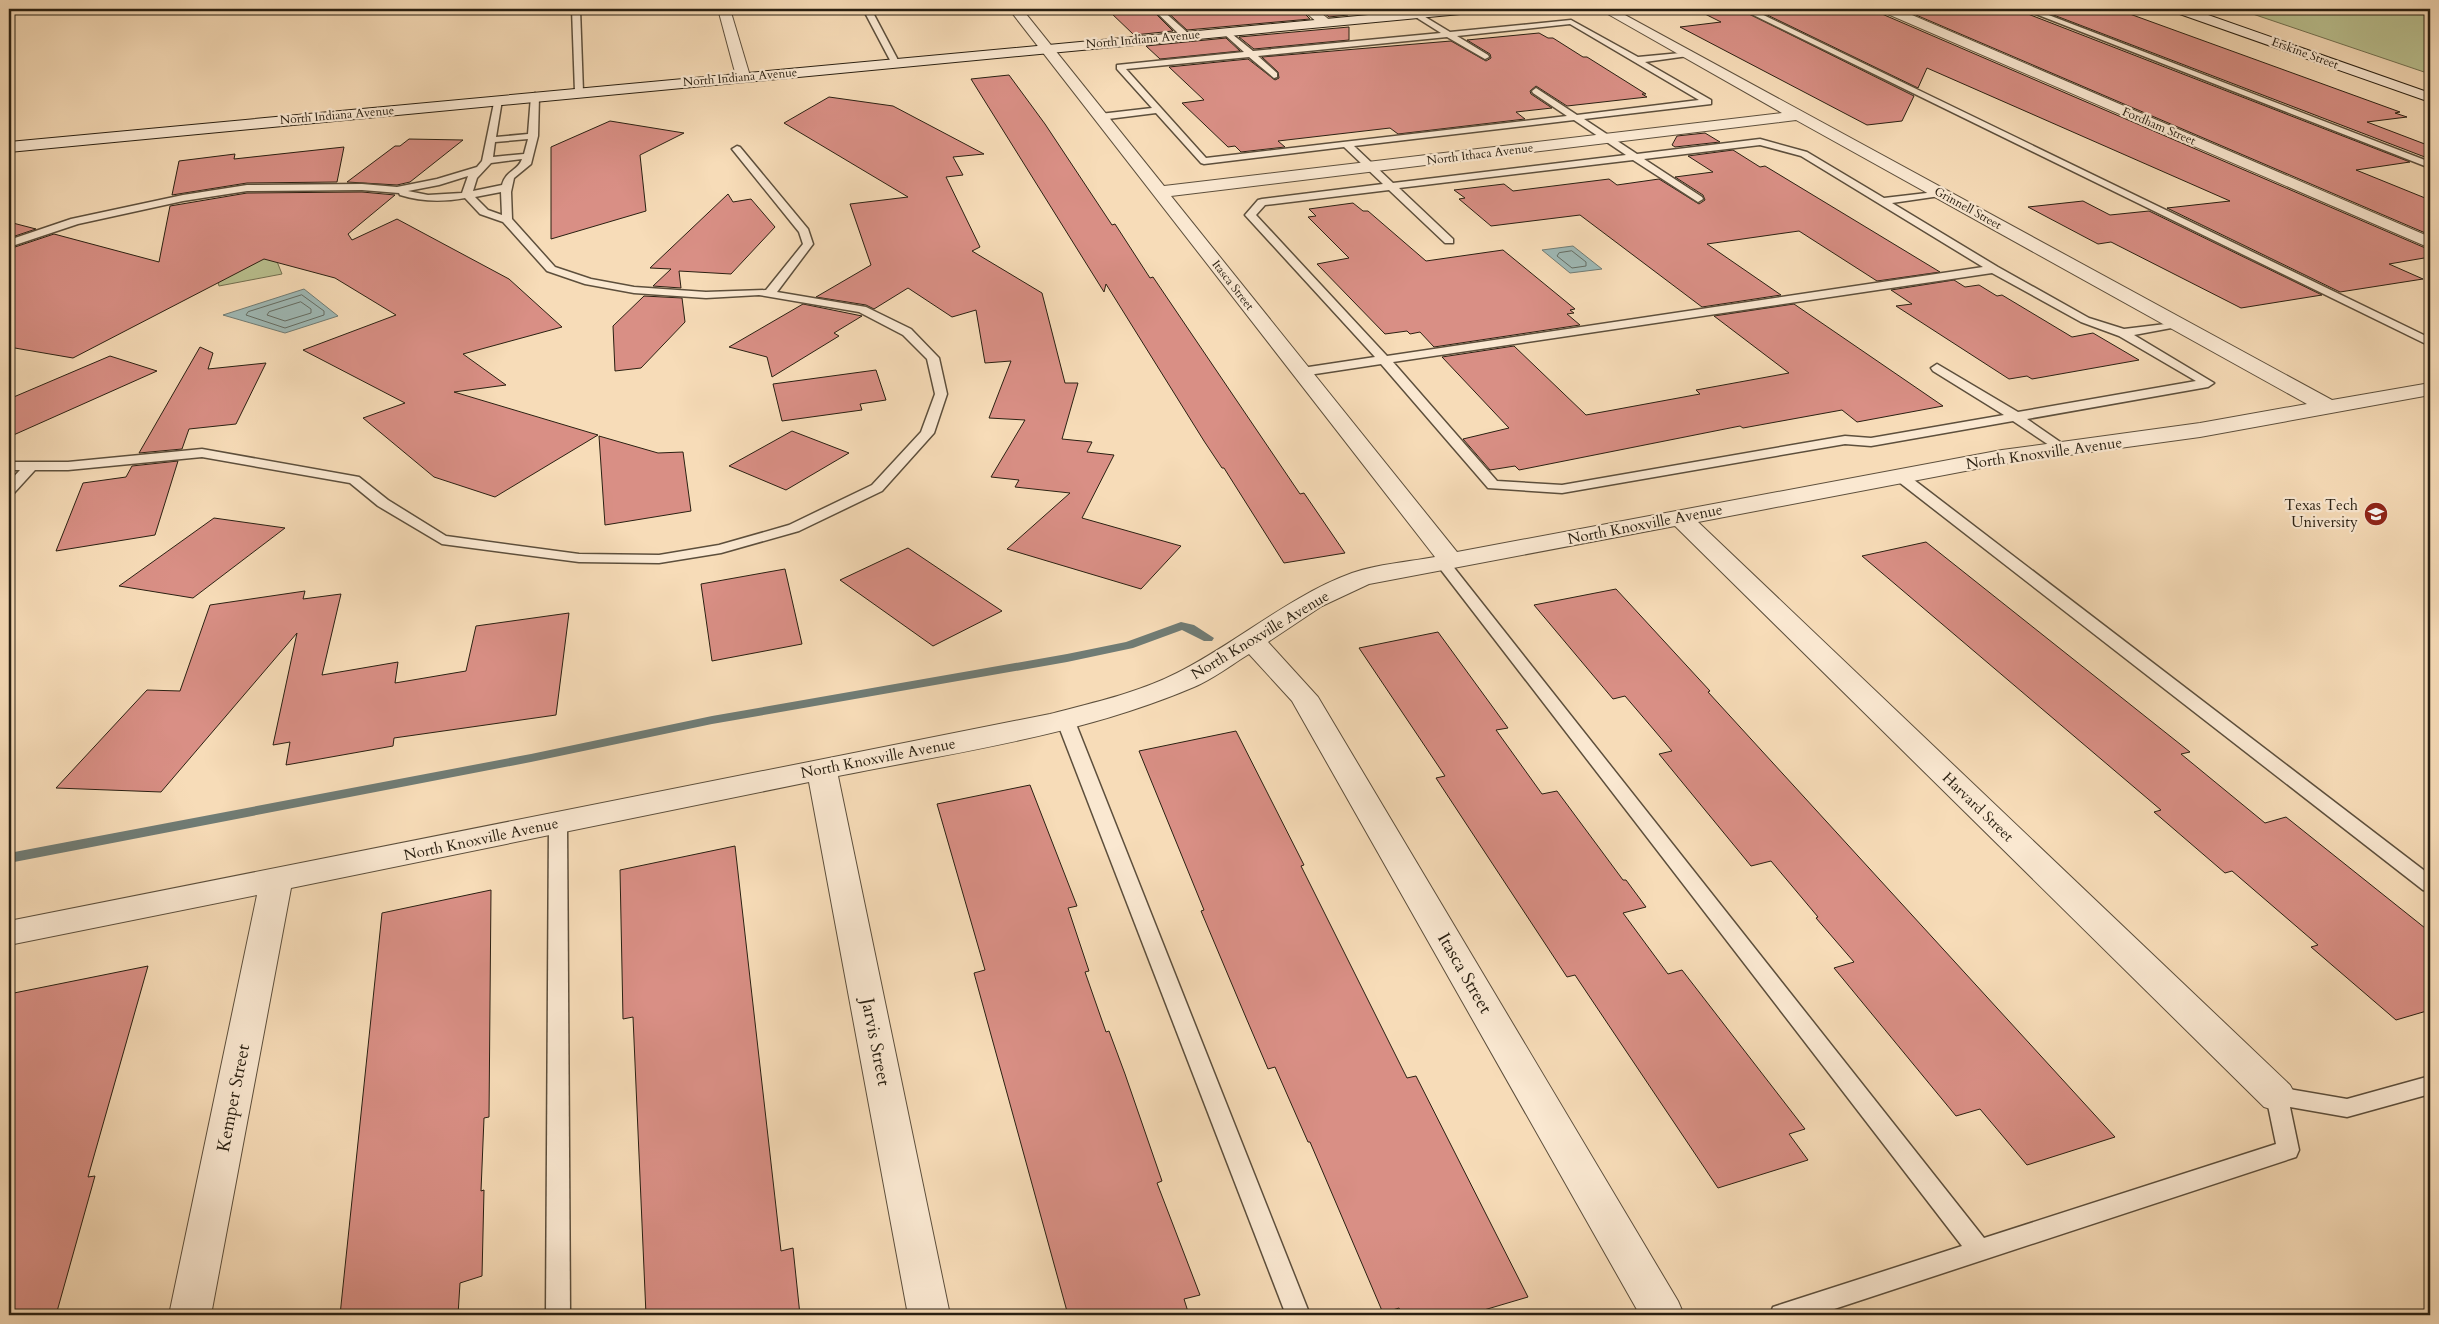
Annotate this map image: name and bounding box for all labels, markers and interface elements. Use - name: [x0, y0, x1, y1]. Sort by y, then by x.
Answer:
- street label: North Indiana Avenue: [1085, 26, 1201, 52]
- street label: Erskine Street: [2269, 34, 2341, 73]
- street label: North Indiana Avenue: [682, 64, 798, 90]
- street label: North Indiana Avenue: [279, 102, 395, 128]
- street label: Fordham Street: [2120, 103, 2198, 149]
- street label: North Ithaca Avenue: [1426, 140, 1534, 168]
- street label: Grinnell Street: [1932, 183, 2005, 233]
- street label: Itasca Street: [1208, 256, 1258, 314]
- street label: North Knoxville Avenue: [1965, 432, 2124, 474]
- place label: Texas Tech University: [2284, 495, 2359, 532]
- street label: North Knoxville Avenue: [1566, 499, 1724, 549]
- school or university icon: Texas Tech University: [2363, 501, 2389, 527]
- street label: North Knoxville Avenue: [1187, 586, 1333, 684]
- street label: North Knoxville Avenue: [799, 733, 957, 783]
- street label: Harvard Street: [1938, 768, 2018, 846]
- street label: North Knoxville Avenue: [402, 813, 560, 865]
- street label: Itasca Street: [1431, 928, 1498, 1019]
- street label: Jarvis Street: [854, 993, 896, 1088]
- street label: Kemper Street: [211, 1042, 256, 1154]

